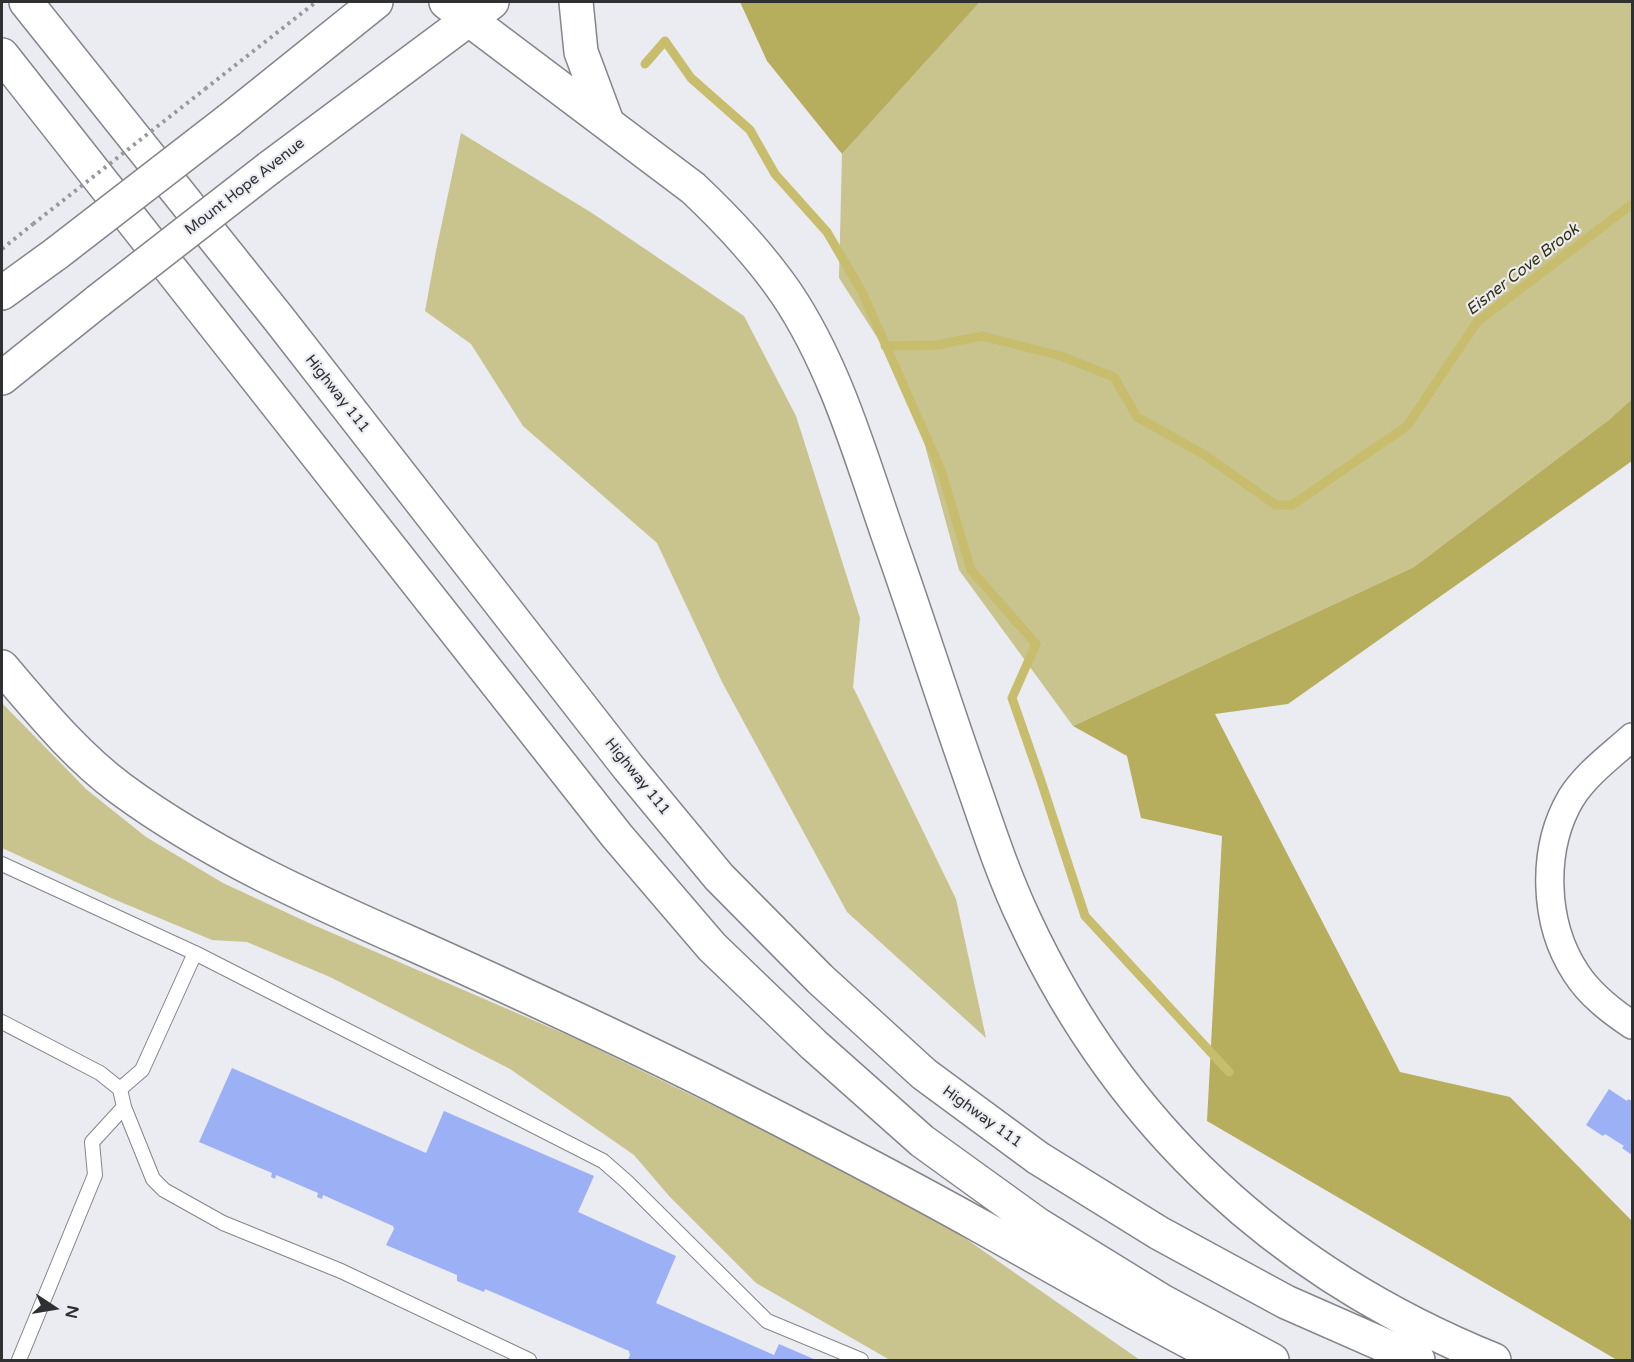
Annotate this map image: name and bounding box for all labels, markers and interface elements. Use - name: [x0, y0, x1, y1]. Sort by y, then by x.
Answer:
- street label: Mount Hope Avenue: [182, 135, 308, 239]
- water label: Eisner Cove Brook: [1463, 220, 1583, 320]
- street label: Highway 111: [301, 352, 373, 436]
- street label: Highway 111: [601, 735, 673, 819]
- street label: Highway 111: [939, 1082, 1025, 1152]
- north arrow: [24, 1278, 84, 1338]
- text: N: [60, 1303, 83, 1320]

